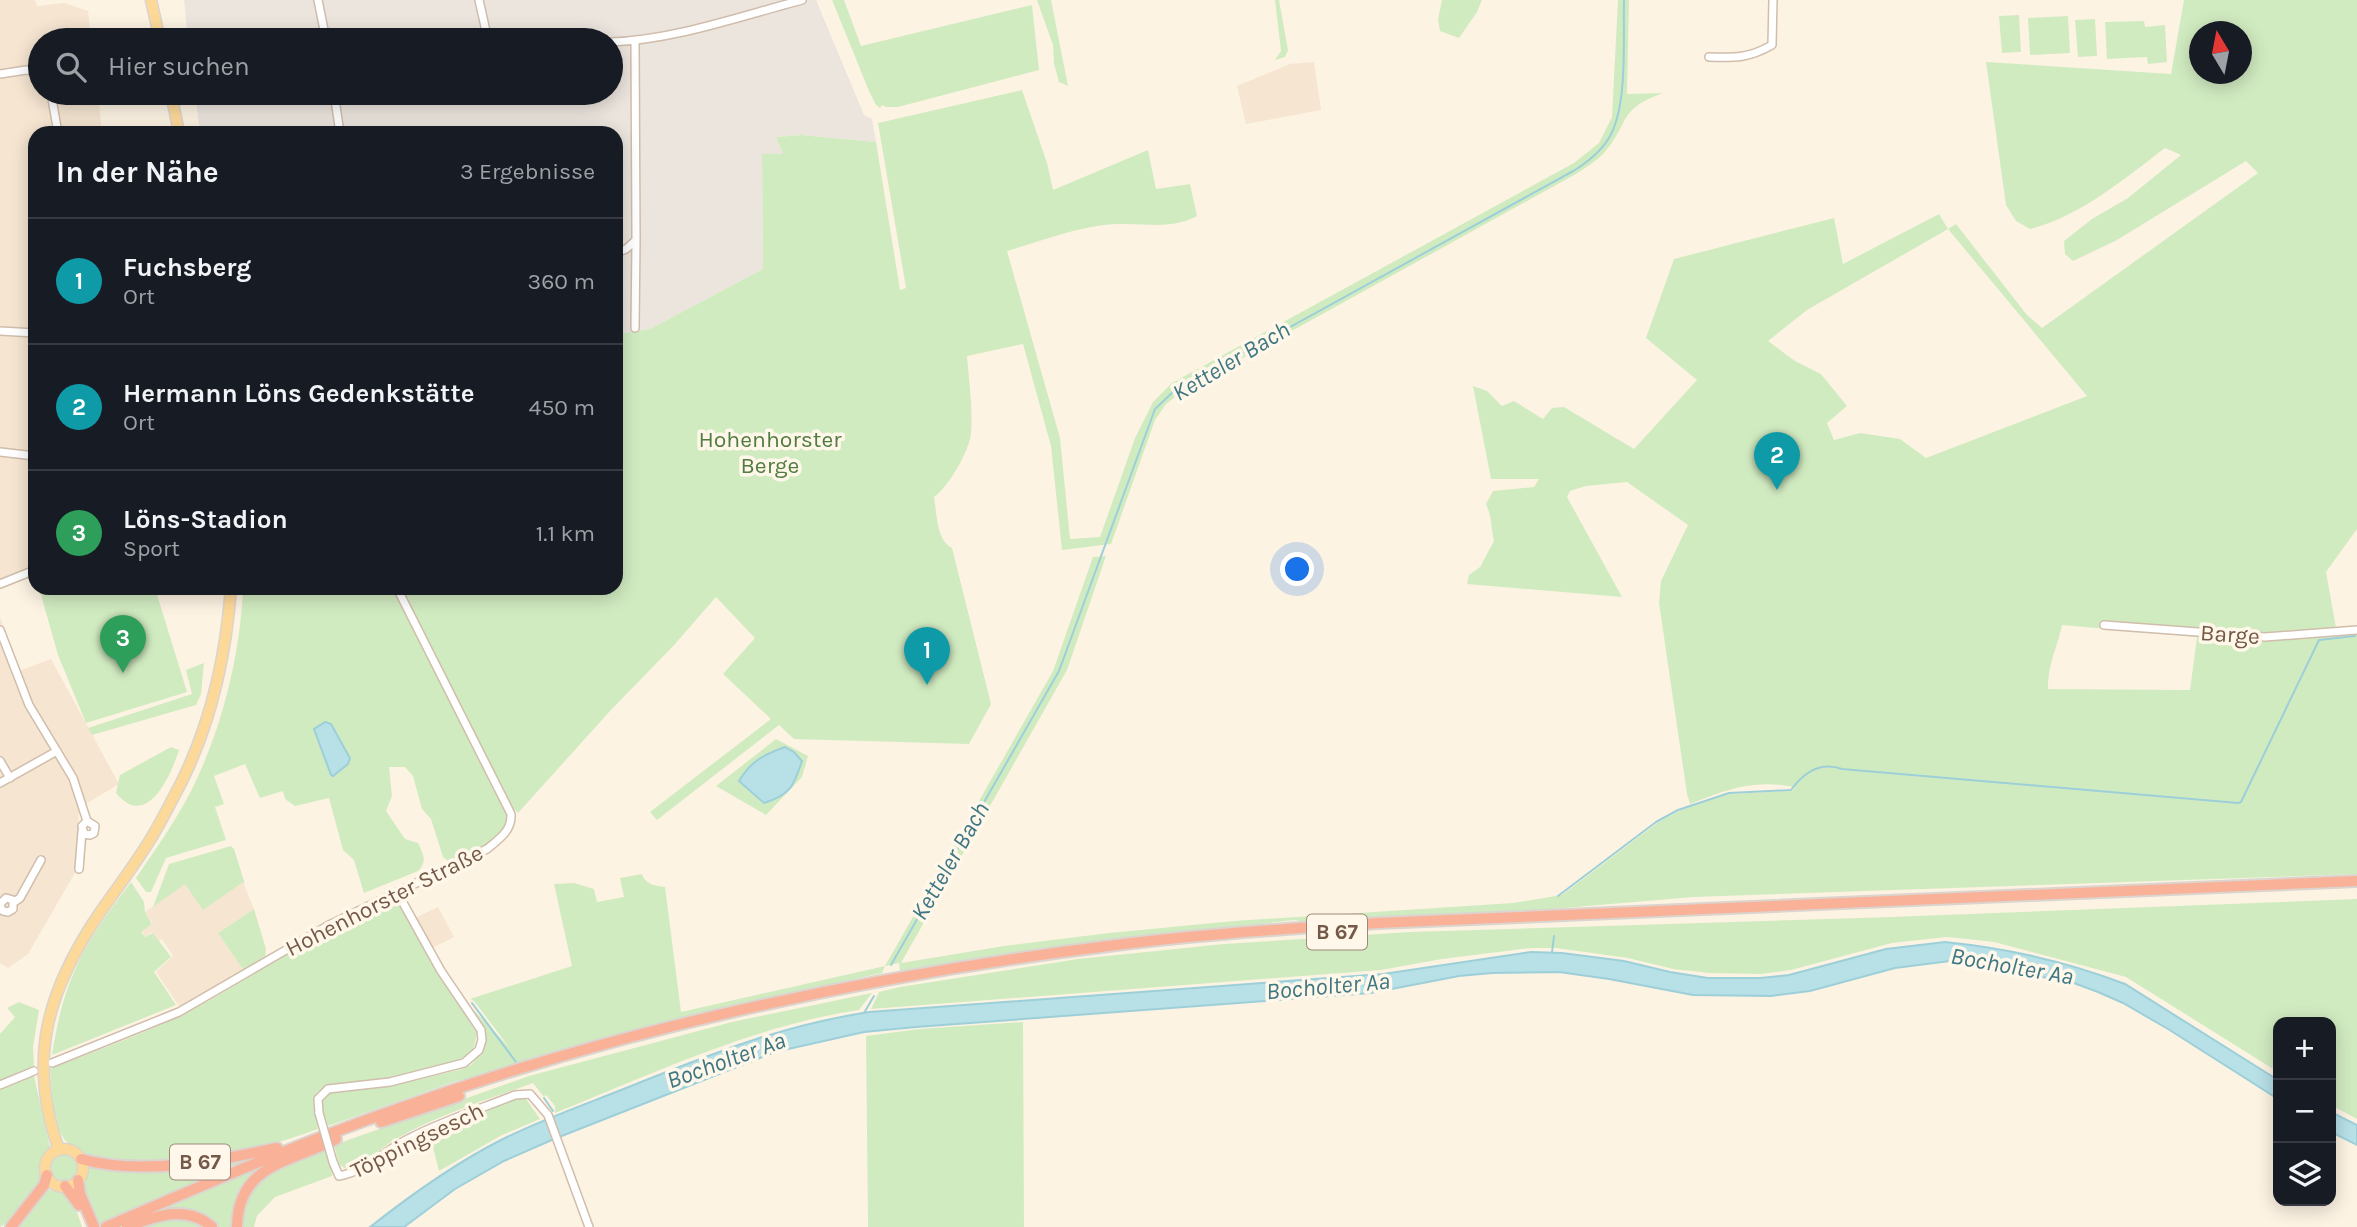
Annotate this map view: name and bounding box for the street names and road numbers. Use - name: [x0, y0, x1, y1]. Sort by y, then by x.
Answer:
- street label: Barge: [2199, 619, 2261, 650]
- street label: Hohenhorster Straße: [281, 839, 488, 962]
- road number: B 67: [1307, 914, 1367, 950]
- street label: Töppingsesch: [346, 1097, 488, 1184]
- road number: B 67: [170, 1144, 230, 1180]

